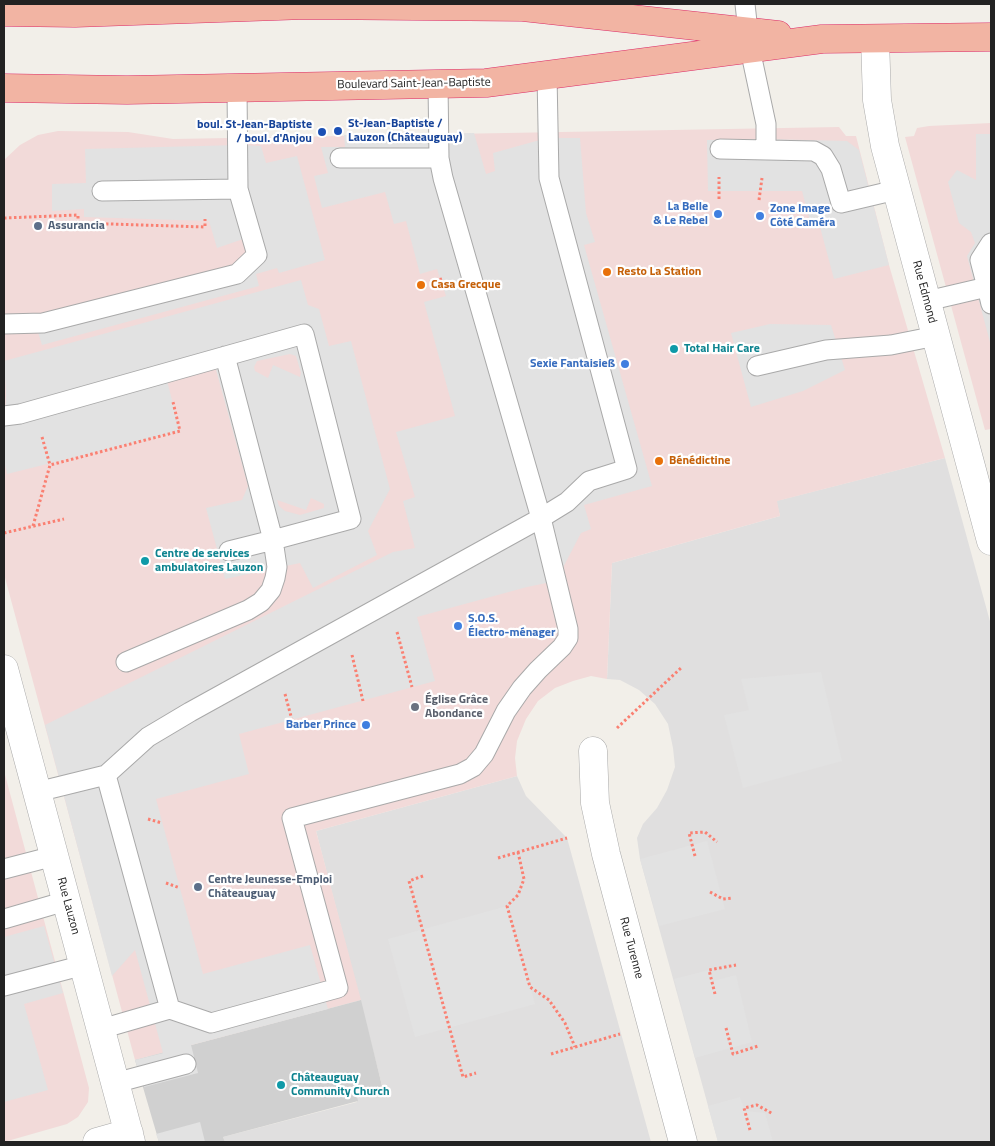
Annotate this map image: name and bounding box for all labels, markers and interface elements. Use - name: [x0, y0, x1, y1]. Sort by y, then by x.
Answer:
- street label: Boulevard Saint-Jean-Baptiste: [337, 75, 491, 93]
- place label: St-Jean-Baptiste / Lauzon (Châteauguay): [348, 117, 462, 145]
- place label: boul. St-Jean-Baptiste / boul. d'Anjou: [197, 118, 312, 146]
- marker: St-Jean-Baptiste / Lauzon (Châteauguay): [332, 125, 344, 137]
- marker: boul. St-Jean-Baptiste / boul. d'Anjou: [316, 126, 328, 138]
- place label: La Belle & Le Rebel: [653, 200, 708, 228]
- place label: Zone Image Côté Caméra: [770, 202, 835, 230]
- marker: La Belle & Le Rebel: [712, 208, 724, 220]
- marker: Zone Image Côté Caméra: [754, 210, 766, 222]
- place label: Assurancia: [48, 219, 105, 233]
- marker: Assurancia: [32, 220, 44, 232]
- street label: Rue Edmond: [909, 259, 939, 325]
- place label: Resto La Station: [617, 265, 701, 279]
- marker: Resto La Station: [601, 266, 613, 278]
- place label: Casa Grecque: [431, 278, 501, 292]
- marker: Casa Grecque: [415, 279, 427, 291]
- place label: Total Hair Care: [684, 342, 760, 356]
- marker: Total Hair Care: [668, 343, 680, 355]
- place label: Sexie Fantaisieß: [530, 357, 615, 371]
- marker: Sexie Fantaisieß: [619, 358, 631, 370]
- place label: Bénédictine: [669, 454, 730, 468]
- marker: Bénédictine: [653, 455, 665, 467]
- place label: Centre de services ambulatoires Lauzon: [155, 547, 263, 575]
- marker: Centre de services ambulatoires Lauzon: [139, 555, 151, 567]
- place label: S.O.S. Électro-ménager: [468, 612, 555, 640]
- marker: S.O.S. Électro-ménager: [452, 620, 464, 632]
- place label: Église Grâce Abondance: [425, 693, 488, 721]
- marker: Église Grâce Abondance: [409, 701, 421, 713]
- place label: Barber Prince: [286, 718, 356, 732]
- marker: Barber Prince: [360, 719, 372, 731]
- place label: Centre Jeunesse-Emploi Châteauguay: [208, 873, 332, 901]
- street label: Rue Lauzon: [53, 876, 83, 936]
- marker: Centre Jeunesse-Emploi Châteauguay: [192, 881, 204, 893]
- street label: Rue Turenne: [616, 916, 646, 980]
- place label: Châteauguay Community Church: [291, 1071, 390, 1099]
- marker: Châteauguay Community Church: [275, 1079, 287, 1091]

